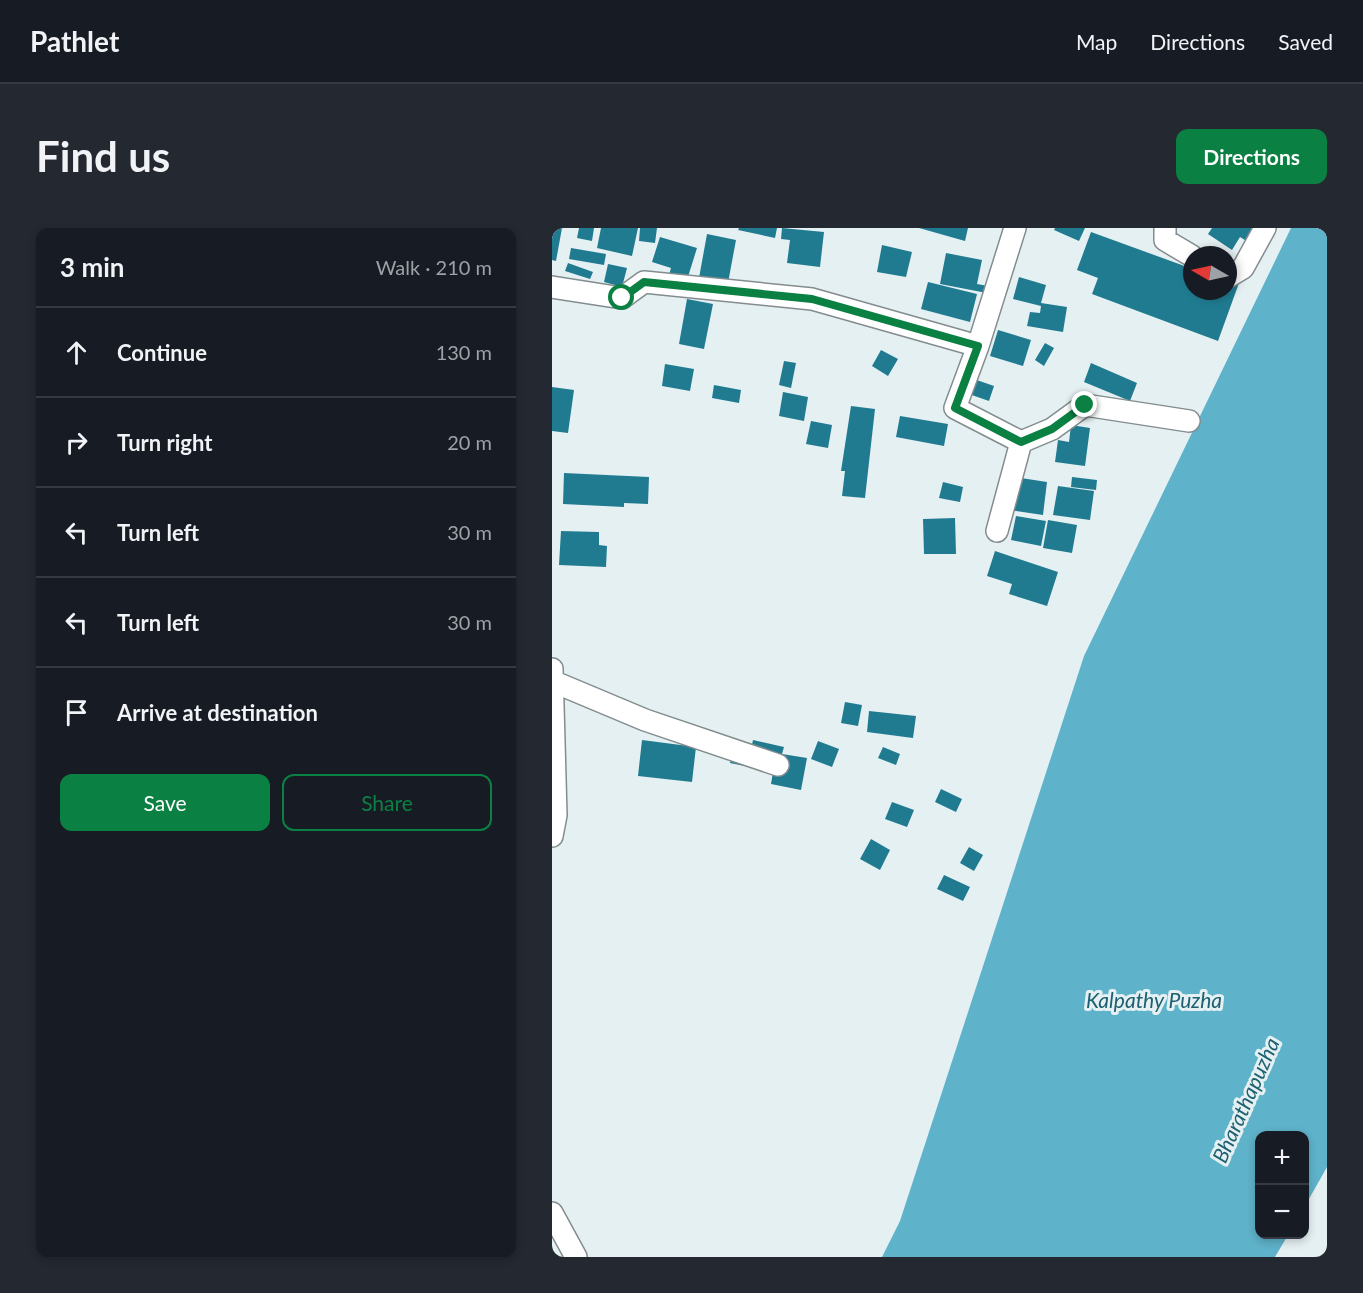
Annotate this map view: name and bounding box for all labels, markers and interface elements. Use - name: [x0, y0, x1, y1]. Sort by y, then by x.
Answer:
- text: Pathlet: [30, 24, 119, 58]
- text: Map: [1076, 29, 1117, 54]
- text: Directions: [1150, 29, 1245, 54]
- text: Saved: [1278, 29, 1333, 54]
- button: Directions: [1176, 129, 1327, 184]
- text: Find us: [36, 131, 170, 181]
- north arrow: [1183, 246, 1237, 300]
- text: 3 min: [60, 251, 124, 283]
- text: Walk · 210 m: [376, 255, 492, 279]
- route start: [608, 284, 634, 310]
- icon: ahead: [60, 336, 93, 369]
- text: Continue: [117, 339, 207, 366]
- text: 130 m: [436, 340, 492, 364]
- route end: [1071, 391, 1097, 417]
- icon: right: [60, 426, 93, 459]
- text: Turn right: [117, 429, 212, 456]
- text: 20 m: [447, 430, 492, 454]
- icon: left: [60, 516, 93, 549]
- text: Turn left: [117, 519, 199, 546]
- text: 30 m: [447, 520, 492, 544]
- icon: left: [60, 606, 93, 639]
- text: Turn left: [117, 609, 199, 636]
- text: 30 m: [447, 610, 492, 634]
- icon: arrive: [60, 696, 93, 729]
- text: Arrive at destination: [117, 699, 318, 726]
- button: Save: [60, 774, 270, 831]
- button: Share: [282, 774, 492, 831]
- water label: Kalpathy Puzha: [1086, 987, 1222, 1012]
- water label: Bharathapuzha: [1206, 1034, 1284, 1166]
- map controls: [1255, 1131, 1309, 1239]
- button: +: [1255, 1131, 1309, 1185]
- button: −: [1255, 1185, 1309, 1239]

